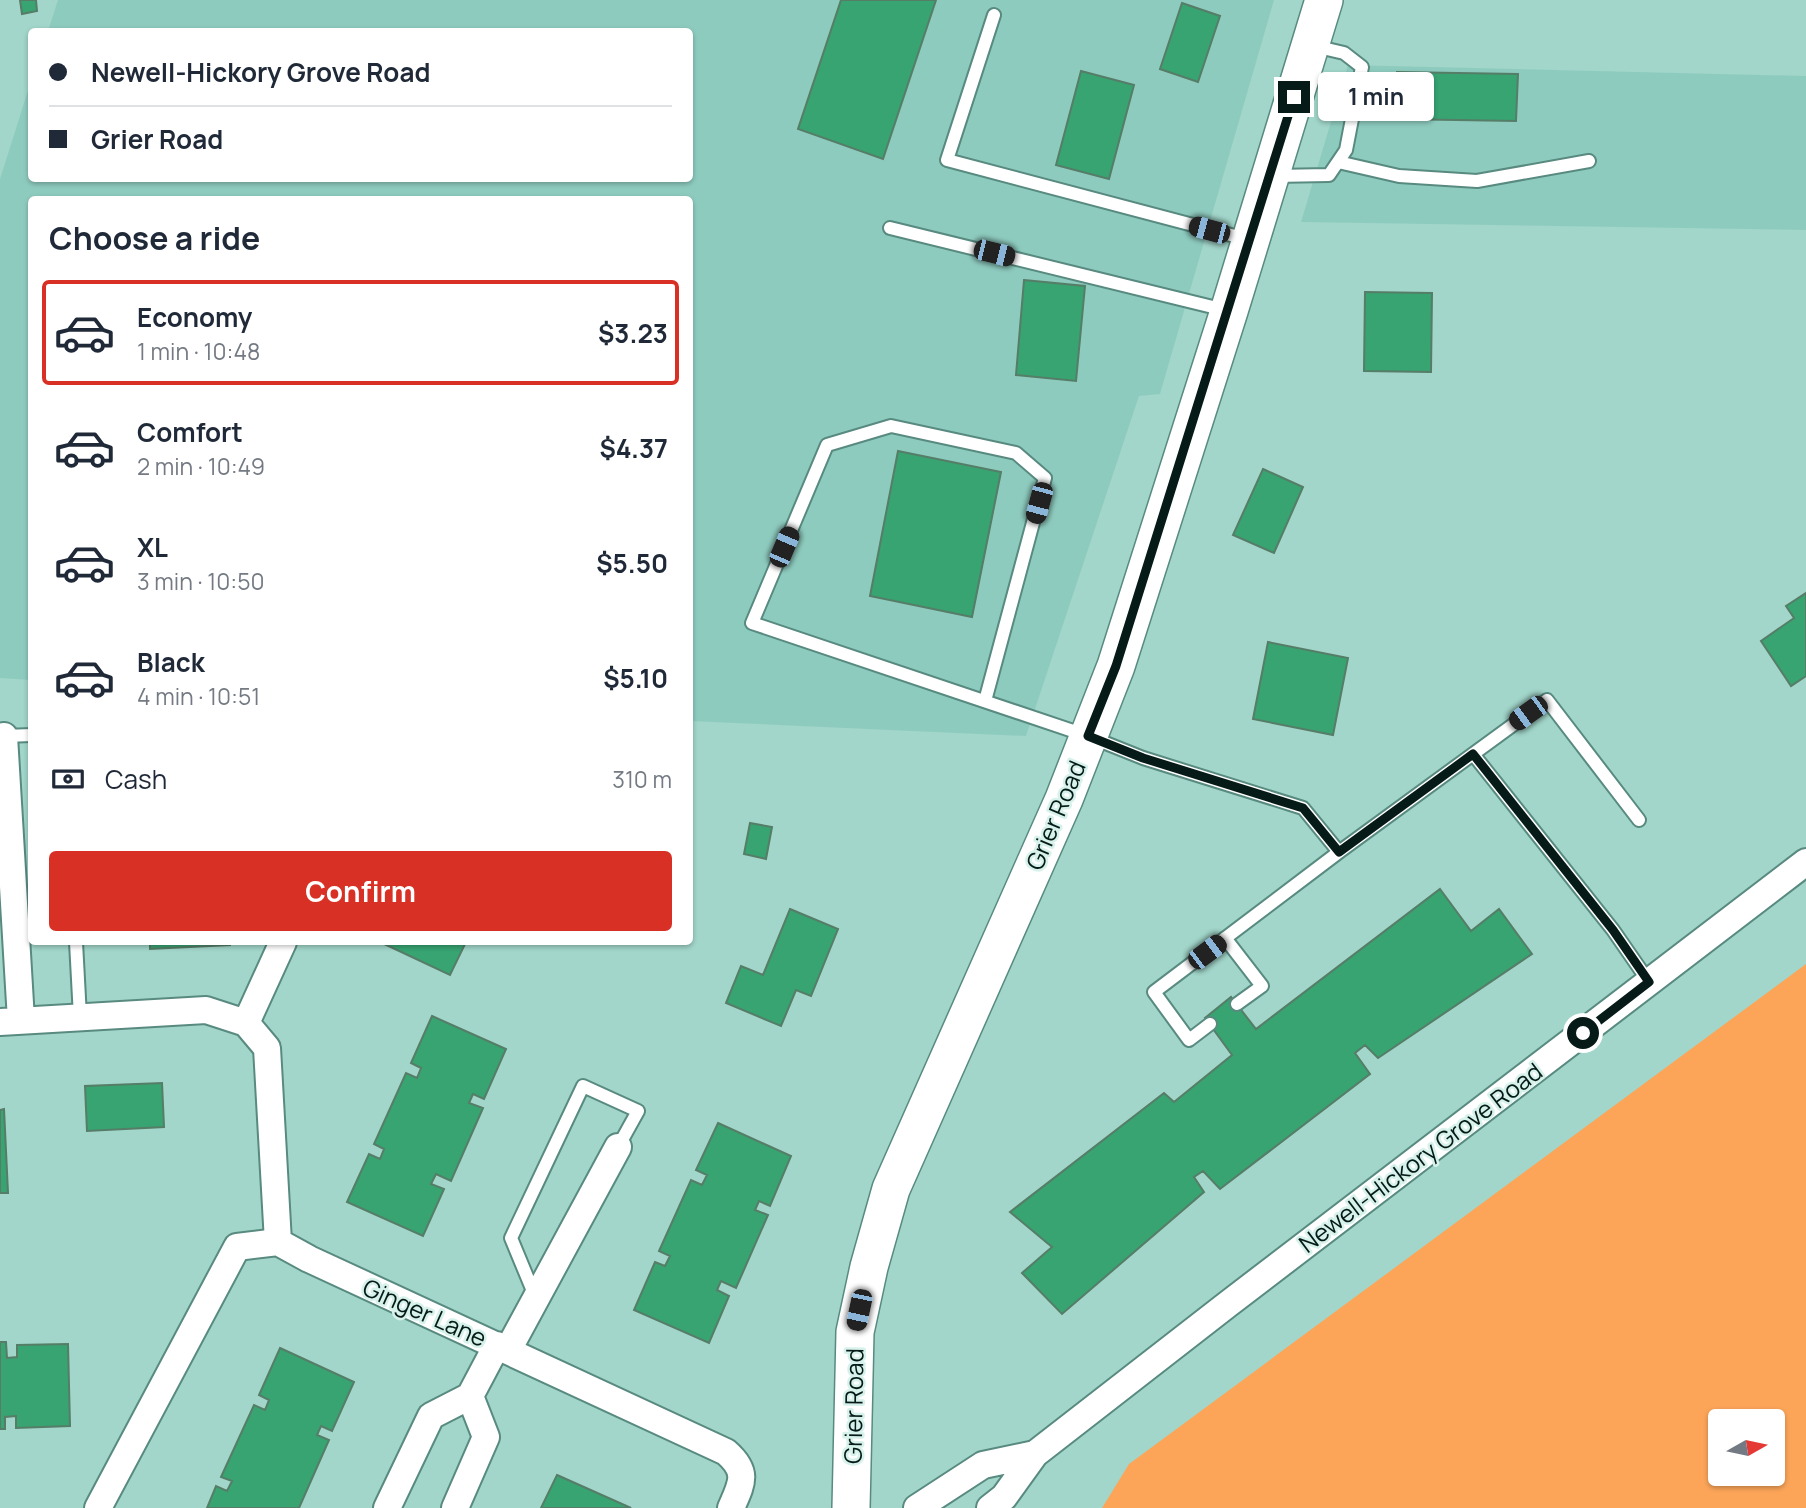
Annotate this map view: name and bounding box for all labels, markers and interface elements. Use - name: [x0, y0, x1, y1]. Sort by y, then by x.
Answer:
- text: Newell-Hickory Grove Road: [91, 54, 430, 90]
- callout: 1 min: [1318, 72, 1434, 122]
- text: 1 min: [1348, 80, 1404, 112]
- route end: [1278, 81, 1310, 113]
- text: Grier Road: [91, 121, 223, 157]
- car: [1186, 214, 1233, 246]
- text: Choose a ride: [49, 216, 260, 260]
- car: [972, 238, 1017, 268]
- text: Economy: [137, 299, 252, 335]
- icon: car: [53, 301, 116, 364]
- text: $3.23: [598, 315, 668, 351]
- text: 1 min · 10:48: [137, 335, 260, 367]
- text: Comfort: [137, 414, 243, 450]
- icon: car: [53, 416, 116, 479]
- text: $4.37: [599, 430, 668, 466]
- text: 2 min · 10:49: [137, 450, 265, 482]
- car: [1024, 480, 1055, 526]
- car: [767, 524, 802, 570]
- text: XL: [137, 529, 168, 565]
- icon: car: [53, 531, 116, 594]
- text: $5.50: [596, 545, 668, 581]
- text: 3 min · 10:50: [137, 565, 264, 597]
- text: Black: [137, 644, 205, 680]
- icon: car: [53, 646, 116, 709]
- text: $5.10: [603, 660, 668, 696]
- text: 4 min · 10:51: [137, 680, 260, 712]
- car: [1505, 692, 1552, 734]
- street label: Grier Road: [1017, 755, 1093, 875]
- icon: cash: [49, 760, 87, 798]
- text: Cash: [105, 761, 167, 797]
- text: 310 m: [612, 763, 672, 795]
- button: Confirm: [49, 851, 672, 931]
- car: [1184, 931, 1231, 973]
- route start: [1567, 1017, 1599, 1049]
- street label: Newell-Hickory Grove Road: [1292, 1054, 1548, 1260]
- street label: Ginger Lane: [358, 1270, 492, 1354]
- car: [845, 1287, 874, 1333]
- street label: Grier Road: [835, 1348, 871, 1464]
- north arrow: [1708, 1409, 1785, 1486]
- map controls: [1708, 1409, 1785, 1486]

